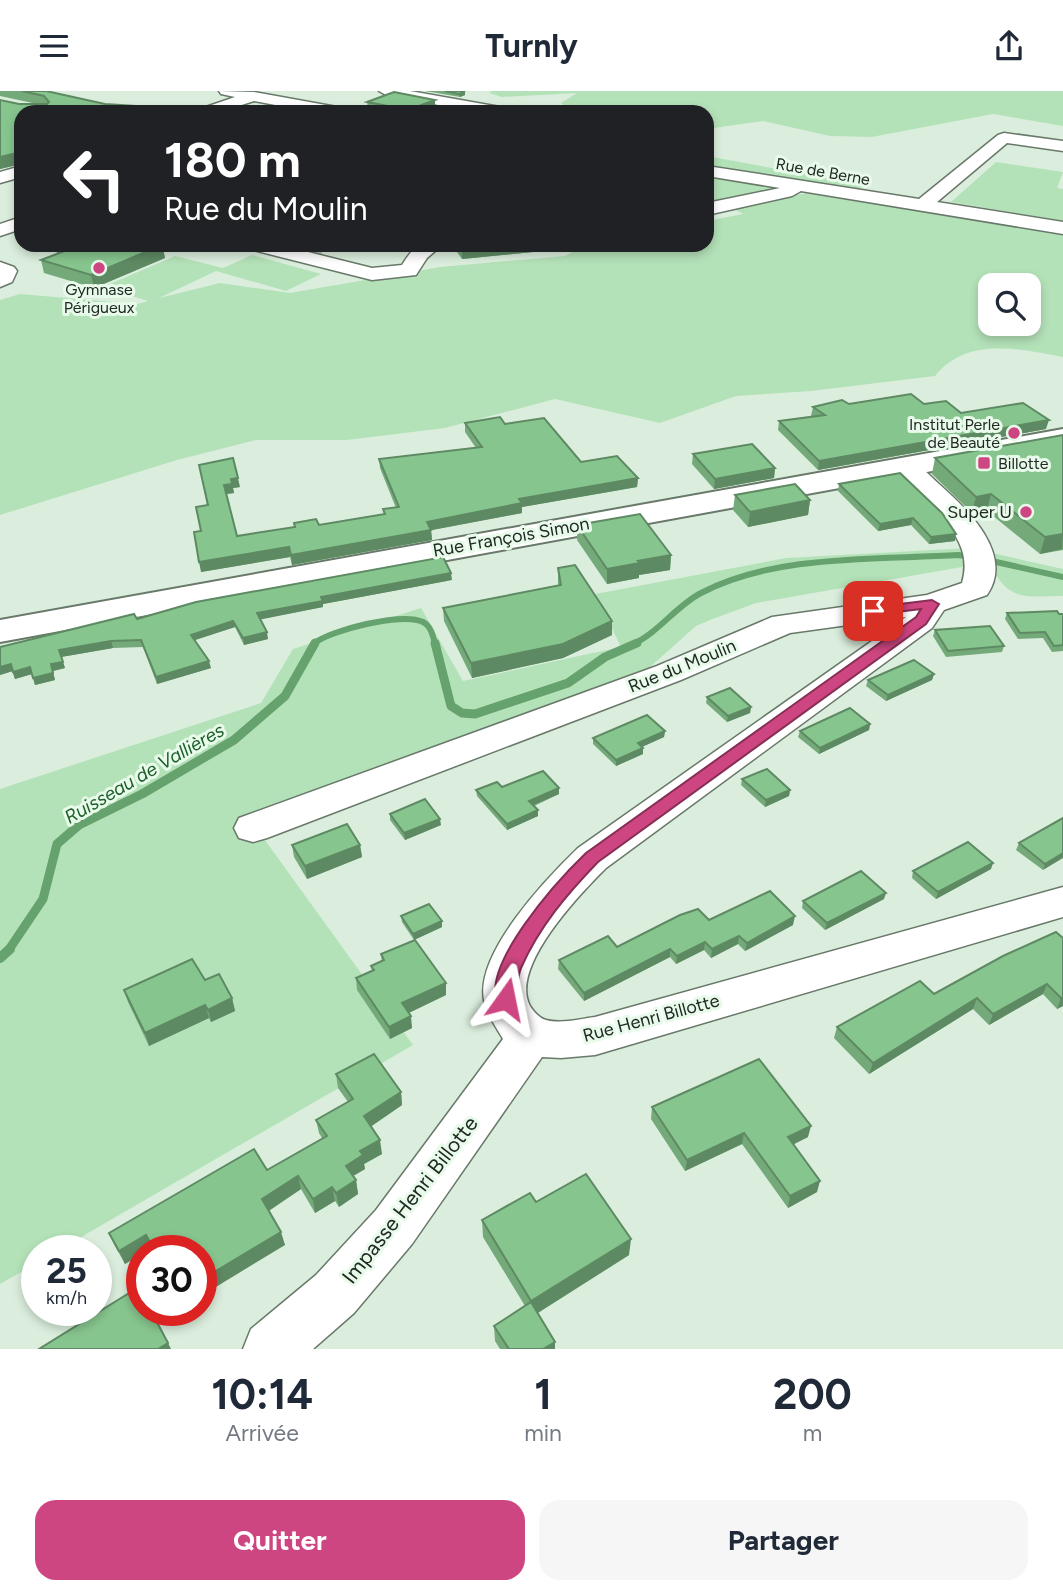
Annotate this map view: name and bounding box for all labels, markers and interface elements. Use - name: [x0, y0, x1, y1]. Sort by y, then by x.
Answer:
- icon: menu: [35, 27, 73, 65]
- text: Turnly: [485, 27, 578, 65]
- icon: share: [990, 27, 1028, 65]
- text: 180 m: [164, 130, 301, 189]
- icon: left: [49, 133, 140, 224]
- street label: Rue de Berne: [774, 154, 872, 189]
- text: Rue du Moulin: [164, 190, 368, 228]
- marker: Gymnase Périgueux: [91, 260, 107, 276]
- map controls: [978, 273, 1041, 336]
- button: search: [978, 273, 1041, 336]
- place label: Gymnase Périgueux: [64, 280, 135, 317]
- place label: Institut Perle de Beauté: [909, 415, 1000, 452]
- marker: Institut Perle de Beauté: [1006, 425, 1022, 441]
- place label: Billotte: [998, 454, 1049, 473]
- marker: Billotte: [976, 455, 992, 471]
- place label: Super U: [947, 501, 1012, 523]
- marker: Super U: [1018, 504, 1034, 520]
- street label: Rue François Simon: [431, 512, 591, 562]
- pin: [843, 581, 903, 641]
- icon: arrive: [854, 592, 892, 630]
- street label: Rue du Moulin: [625, 634, 739, 698]
- water label: Ruisseau de Vallières: [60, 718, 228, 829]
- position arrow: [469, 962, 543, 1036]
- street label: Rue Henri Billotte: [580, 989, 722, 1047]
- street label: Impasse Henri Billotte: [337, 1111, 483, 1288]
- speed limit sign: 30: [126, 1235, 217, 1326]
- text: 25: [46, 1250, 87, 1292]
- text: km/h: [46, 1287, 87, 1309]
- text: 10:14: [211, 1369, 313, 1420]
- text: 1: [534, 1369, 552, 1420]
- text: 200: [773, 1369, 852, 1420]
- text: Arrivée: [225, 1419, 299, 1447]
- text: min: [524, 1419, 562, 1447]
- text: m: [803, 1419, 822, 1447]
- button: Quitter: [35, 1500, 525, 1580]
- button: Partager: [539, 1500, 1028, 1580]

